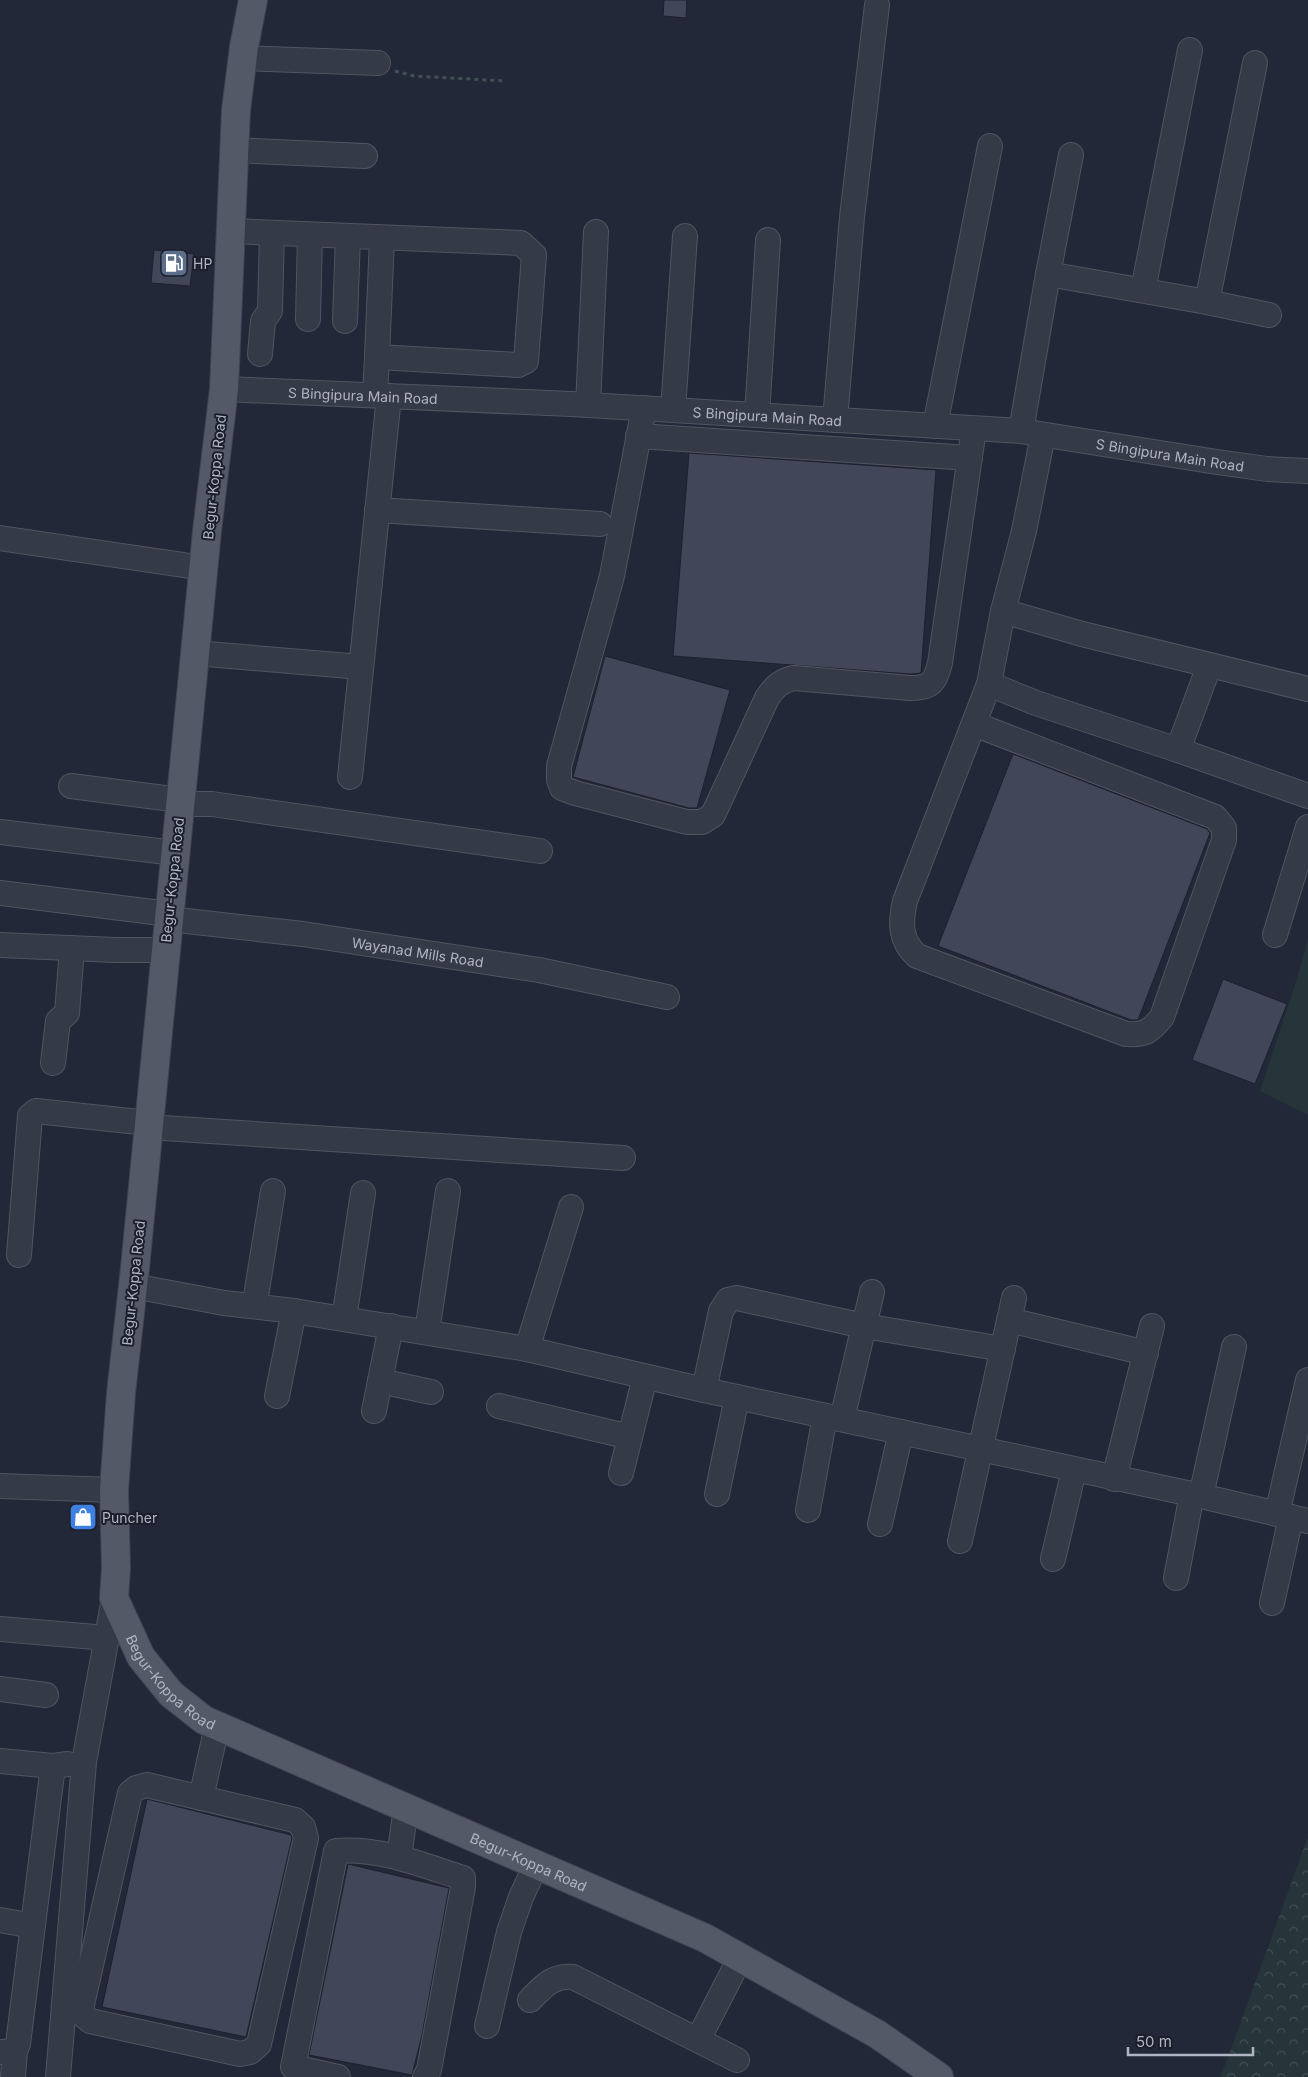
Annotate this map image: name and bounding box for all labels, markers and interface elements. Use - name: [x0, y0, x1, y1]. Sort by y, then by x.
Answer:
- fuel station icon: HP: [159, 248, 189, 278]
- place label: HP: [193, 255, 212, 272]
- street label: S Bingipura Main Road: [288, 383, 438, 407]
- street label: S Bingipura Main Road: [692, 403, 843, 429]
- street label: Begur-Koppa Road: [199, 414, 229, 540]
- street label: S Bingipura Main Road: [1095, 434, 1245, 474]
- street label: Begur-Koppa Road: [157, 817, 187, 943]
- street label: Wayanad Mills Road: [351, 933, 485, 970]
- street label: Begur-Koppa Road: [118, 1220, 148, 1346]
- shop icon: Puncher: [68, 1502, 98, 1532]
- place label: Puncher: [102, 1509, 157, 1526]
- street label: Begur-Koppa Road: [123, 1632, 218, 1733]
- street label: Begur-Koppa Road: [468, 1828, 590, 1894]
- scale bar: [1128, 2024, 1253, 2056]
- text: 50 m: [1136, 2032, 1172, 2051]

